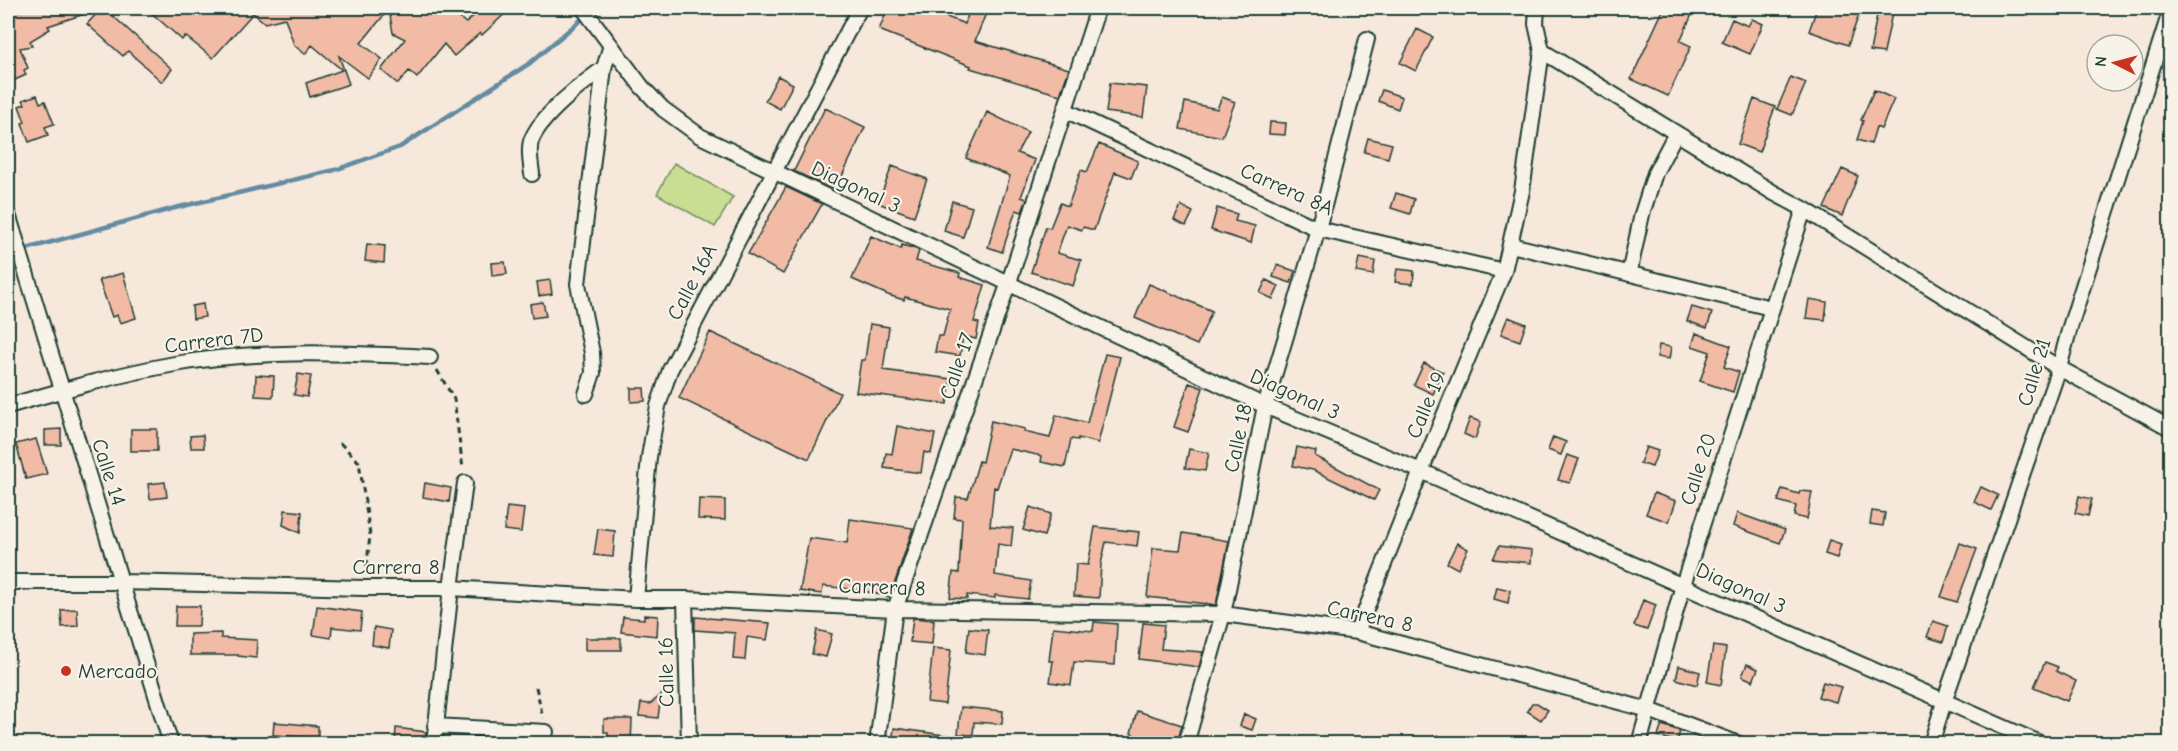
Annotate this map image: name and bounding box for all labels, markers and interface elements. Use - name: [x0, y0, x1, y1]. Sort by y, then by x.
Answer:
- north arrow: [2085, 33, 2145, 93]
- text: N: [2092, 55, 2111, 68]
- street label: Diagonal 3: [808, 156, 904, 218]
- street label: Carrera 8A: [1237, 158, 1337, 220]
- street label: Calle 16A: [662, 240, 722, 324]
- street label: Carrera 7D: [163, 322, 265, 358]
- street label: Calle 17: [934, 330, 980, 402]
- street label: Calle 21: [2012, 335, 2056, 409]
- street label: Diagonal 3: [1246, 364, 1344, 424]
- street label: Calle 19: [1401, 368, 1451, 442]
- street label: Calle 18: [1219, 401, 1257, 475]
- street label: Calle 20: [1675, 430, 1721, 508]
- street label: Calle 14: [87, 436, 131, 508]
- street label: Carrera 8: [352, 555, 440, 579]
- street label: Diagonal 3: [1692, 558, 1790, 618]
- street label: Carrera 8: [838, 573, 926, 601]
- street label: Carrera 8: [1325, 595, 1415, 637]
- street label: Calle 16: [653, 637, 679, 707]
- place label: Mercado: [78, 659, 157, 683]
- marker: Mercado: [59, 664, 73, 678]

